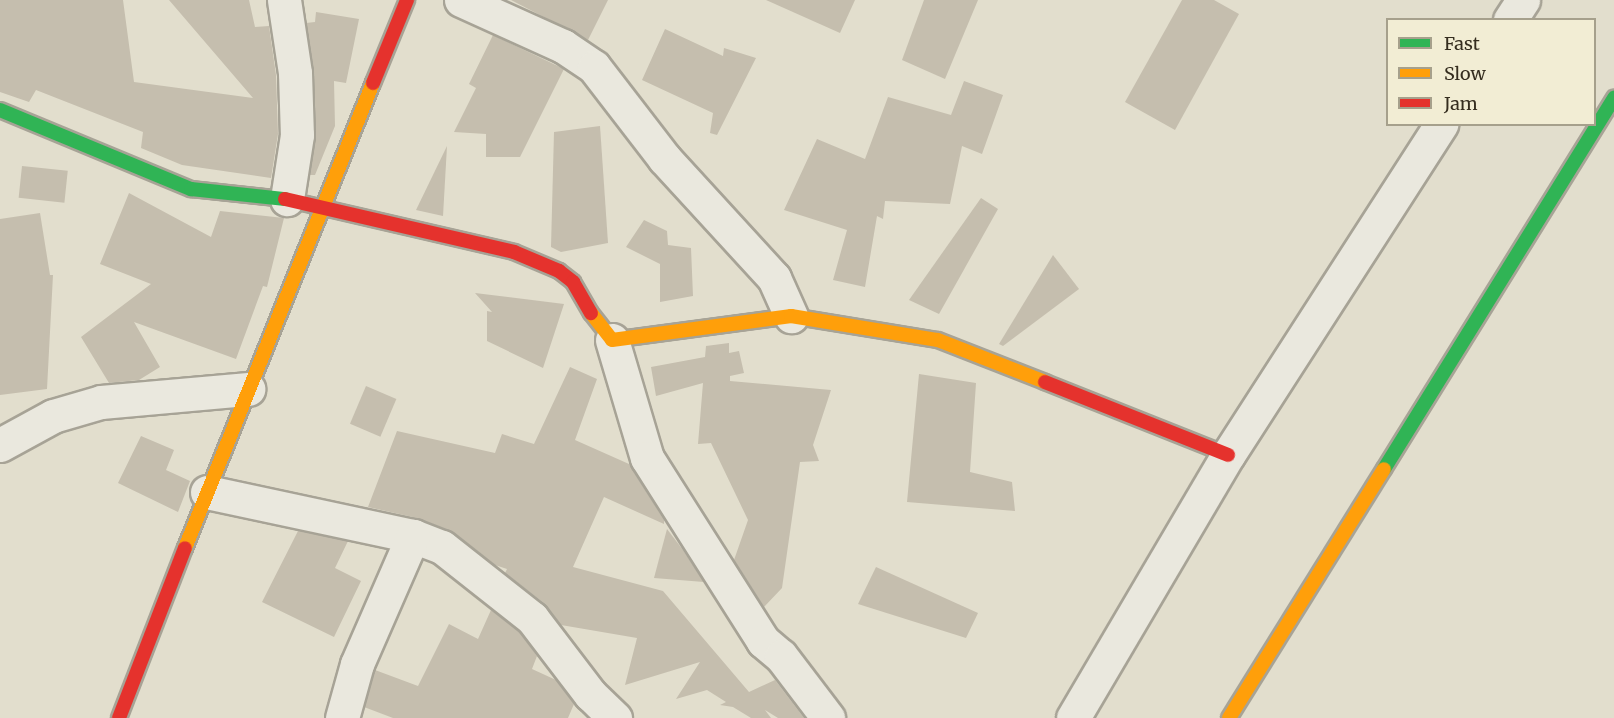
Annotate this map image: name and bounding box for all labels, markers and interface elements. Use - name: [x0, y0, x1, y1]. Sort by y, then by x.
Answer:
- legend: [1386, 18, 1596, 126]
- text: Fast: [1444, 32, 1480, 55]
- text: Slow: [1444, 62, 1486, 85]
- text: Jam: [1444, 92, 1478, 115]

